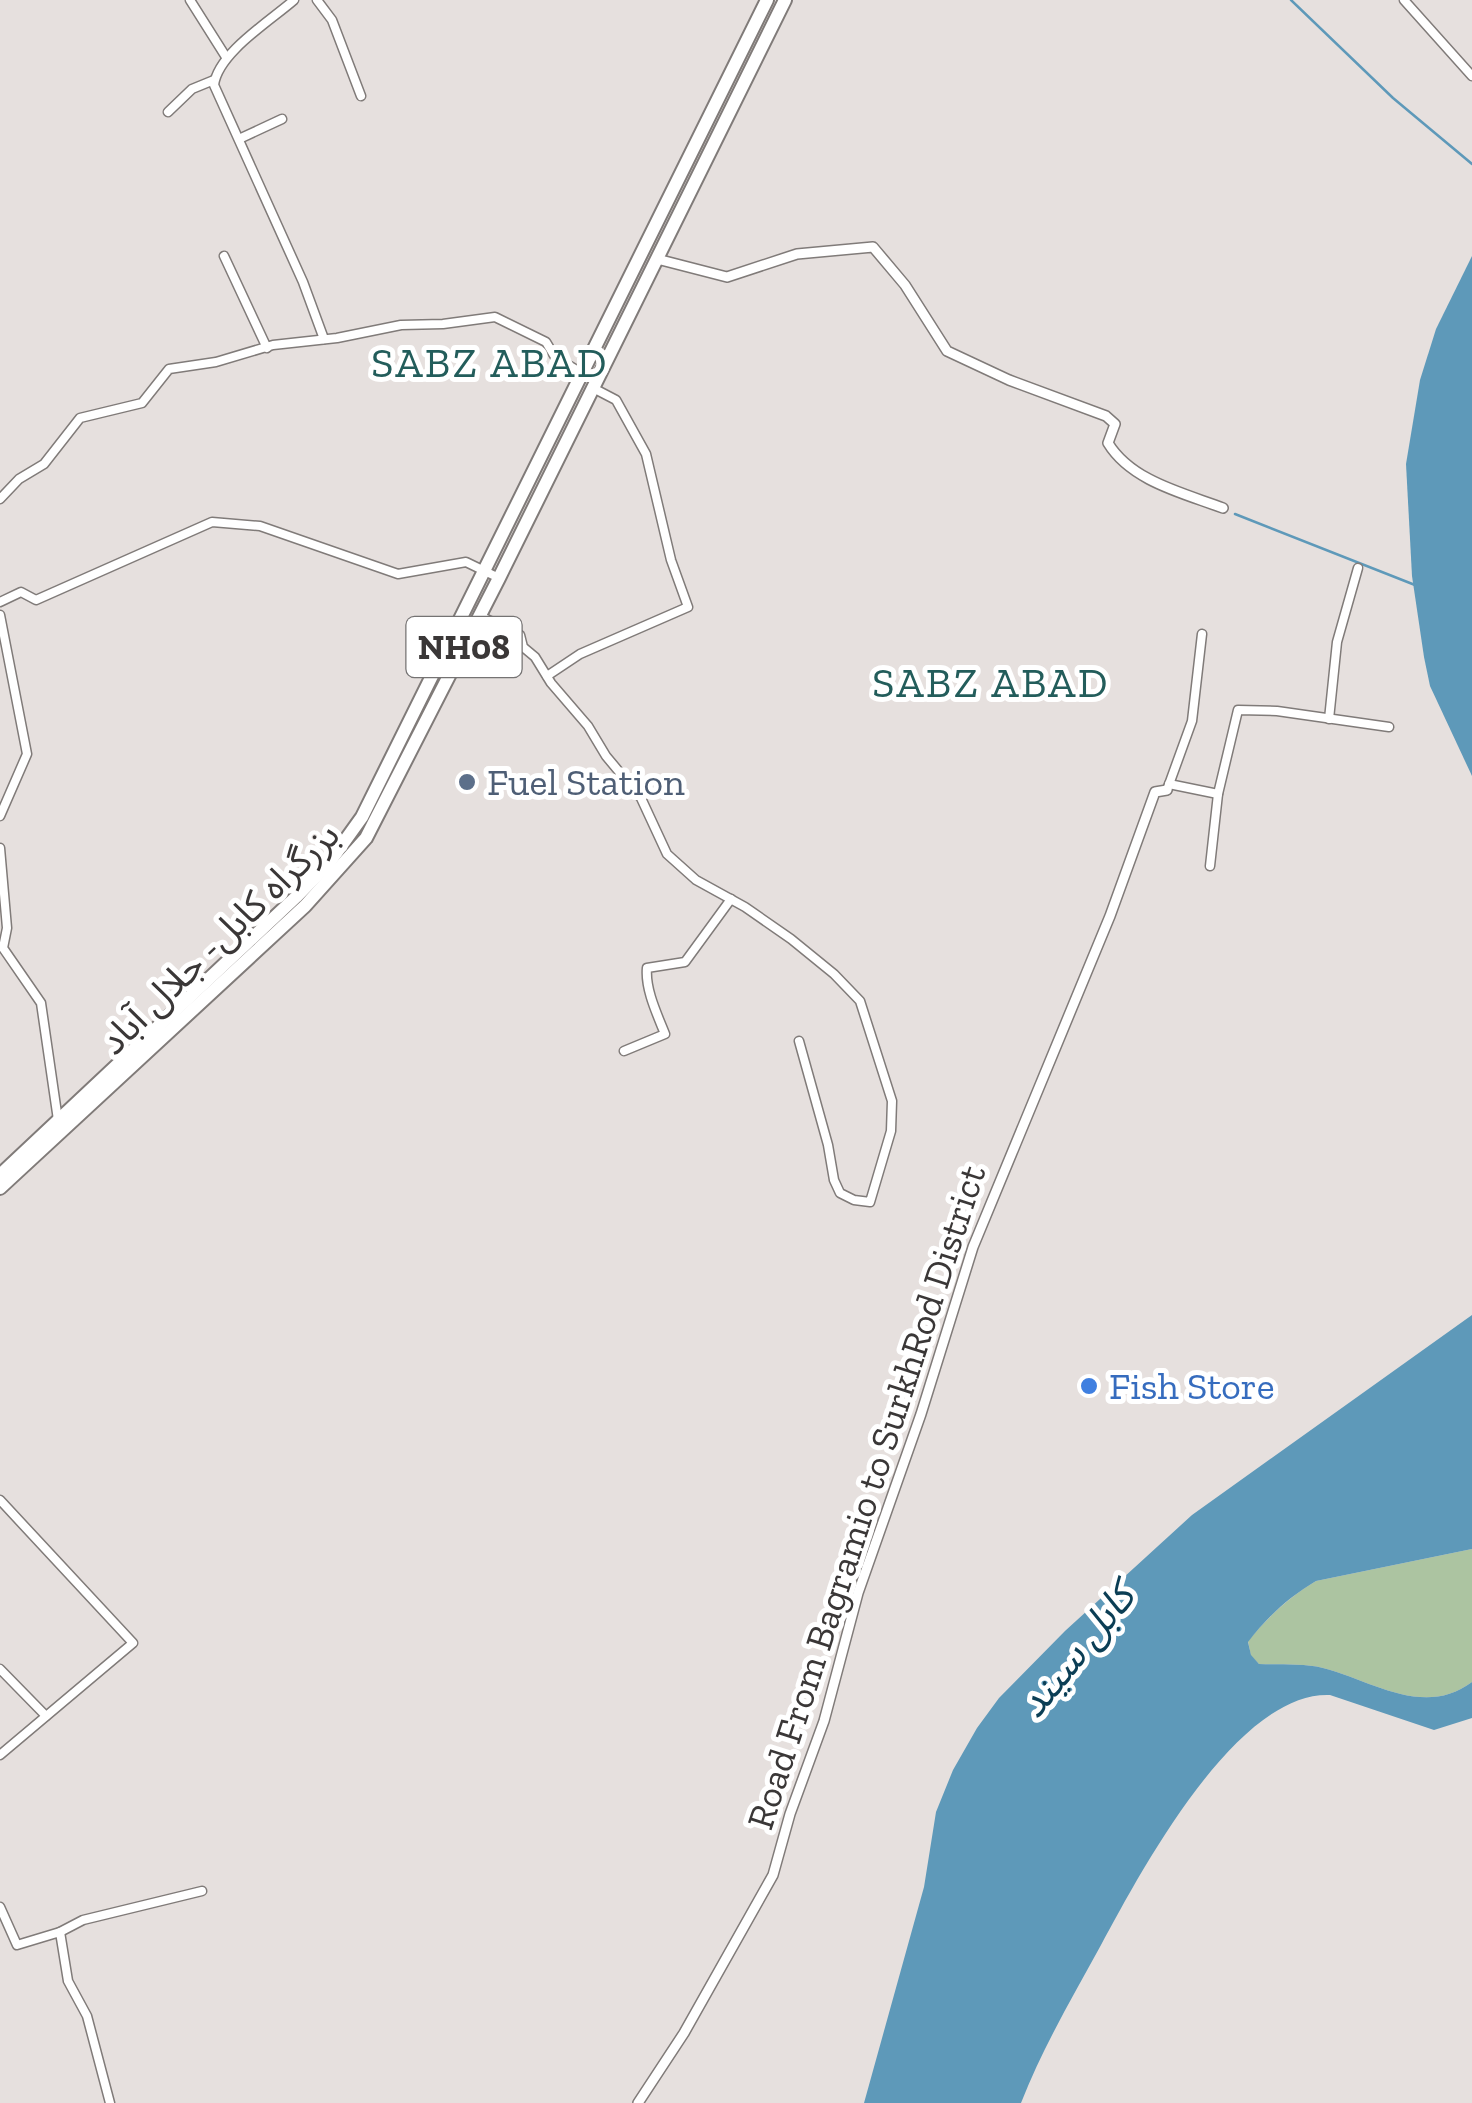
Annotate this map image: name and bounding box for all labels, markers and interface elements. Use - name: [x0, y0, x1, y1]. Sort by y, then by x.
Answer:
- district label: SABZ ABAD: [371, 337, 609, 388]
- road number: NH08: [406, 617, 522, 677]
- district label: SABZ ABAD: [872, 657, 1110, 708]
- place label: Fuel Station: [487, 759, 685, 805]
- marker: Fuel Station: [456, 771, 478, 793]
- street label: بزرگراه کابل- جلال آباد: [90, 812, 348, 1064]
- street label: Road From Bagramio to SurkhRod District: [737, 1159, 995, 1835]
- place label: Fish Store: [1109, 1363, 1275, 1409]
- marker: Fish Store: [1078, 1375, 1100, 1397]
- water label: کابل سيند: [1008, 1568, 1149, 1727]

